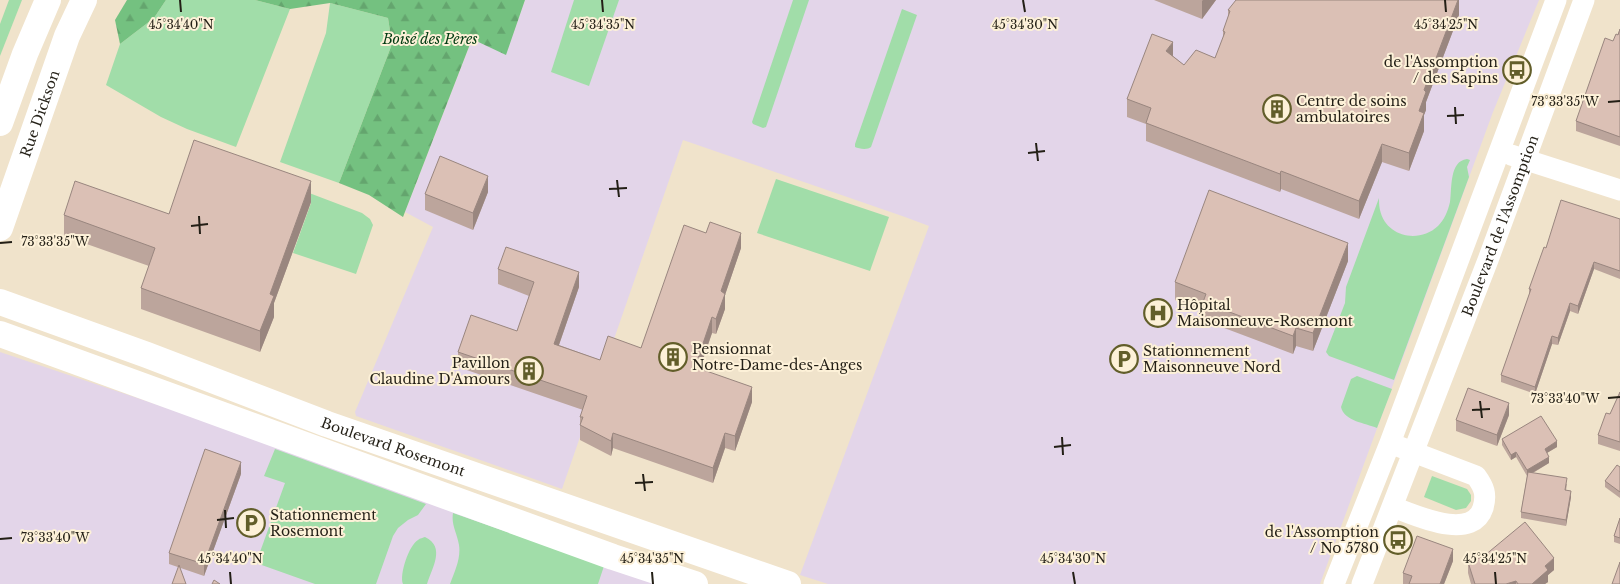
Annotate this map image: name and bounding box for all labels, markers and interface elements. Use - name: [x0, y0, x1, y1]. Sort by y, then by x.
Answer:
- text: 45°34'40"N: [148, 17, 214, 32]
- text: 45°34'35"N: [571, 17, 635, 32]
- text: 45°34'30"N: [992, 17, 1058, 32]
- text: 45°34'25"N: [1414, 17, 1478, 32]
- park label: Boisé des Pères: [381, 30, 478, 48]
- place label: de l'Assomption / des Sapins: [1384, 53, 1498, 87]
- bus stop icon: de l'Assomption / des Sapins: [1502, 55, 1532, 85]
- street label: Rue Dickson: [16, 68, 63, 160]
- place label: Centre de soins ambulatoires: [1296, 92, 1407, 126]
- building icon: Centre de soins ambulatoires: [1262, 94, 1292, 124]
- text: 73°33'35"W: [1531, 94, 1600, 109]
- street label: Boulevard de l'Assomption: [1458, 132, 1542, 319]
- text: 73°33'35"W: [21, 234, 90, 249]
- place label: Hôpital Maisonneuve-Rosemont: [1177, 296, 1354, 330]
- hospital icon: Hôpital Maisonneuve-Rosemont: [1143, 298, 1173, 328]
- place label: Pensionnat Notre-Dame-des-Anges: [692, 340, 862, 374]
- building icon: Pensionnat Notre-Dame-des-Anges: [658, 342, 688, 372]
- place label: Stationnement Maisonneuve Nord: [1143, 342, 1281, 376]
- parking icon: Stationnement Maisonneuve Nord: [1109, 344, 1139, 374]
- place label: Pavillon Claudine D'Amours: [369, 354, 510, 388]
- building icon: Pavillon Claudine D'Amours: [514, 356, 544, 386]
- text: 73°33'40"W: [1531, 391, 1600, 406]
- street label: Boulevard Rosemont: [318, 414, 468, 481]
- place label: Stationnement Rosemont: [270, 506, 377, 540]
- parking icon: Stationnement Rosemont: [236, 508, 266, 538]
- place label: de l'Assomption / No 5780: [1265, 523, 1379, 557]
- bus stop icon: de l'Assomption / No 5780: [1383, 525, 1413, 555]
- text: 73°33'40"W: [21, 530, 90, 545]
- text: 45°34'40"N: [197, 551, 263, 566]
- text: 45°34'35"N: [620, 551, 684, 566]
- text: 45°34'30"N: [1040, 551, 1106, 566]
- text: 45°34'25"N: [1463, 551, 1527, 566]

